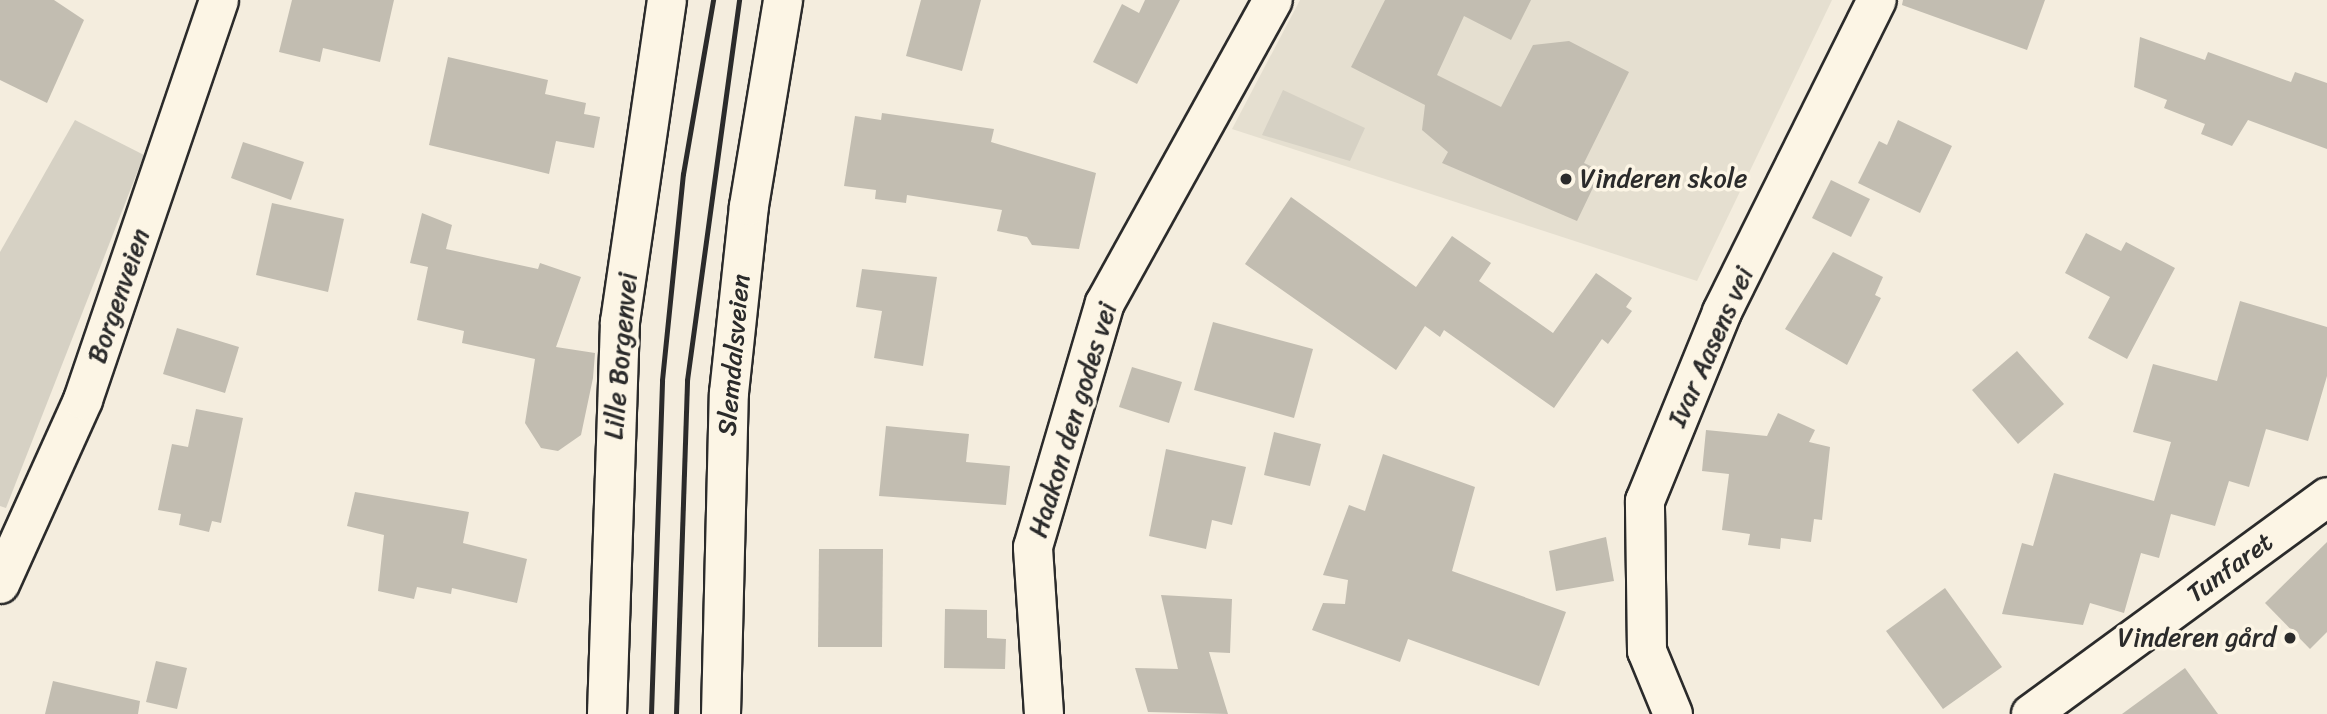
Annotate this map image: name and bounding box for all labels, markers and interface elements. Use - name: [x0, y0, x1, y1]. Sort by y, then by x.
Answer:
- place label: Vinderen skole: [1580, 163, 1747, 195]
- marker: Vinderen skole: [1558, 171, 1574, 187]
- street label: Borgenveien: [81, 225, 157, 367]
- street label: Ivar Aasens vei: [1662, 262, 1760, 432]
- street label: Lille Borgenvei: [598, 272, 644, 440]
- street label: Slemdalsveien: [711, 273, 757, 437]
- street label: Haakon den godes vei: [1023, 299, 1123, 541]
- street label: Tunfaret: [2181, 526, 2279, 610]
- place label: Vinderen gård: [2118, 622, 2276, 654]
- marker: Vinderen gård: [2282, 630, 2298, 646]

